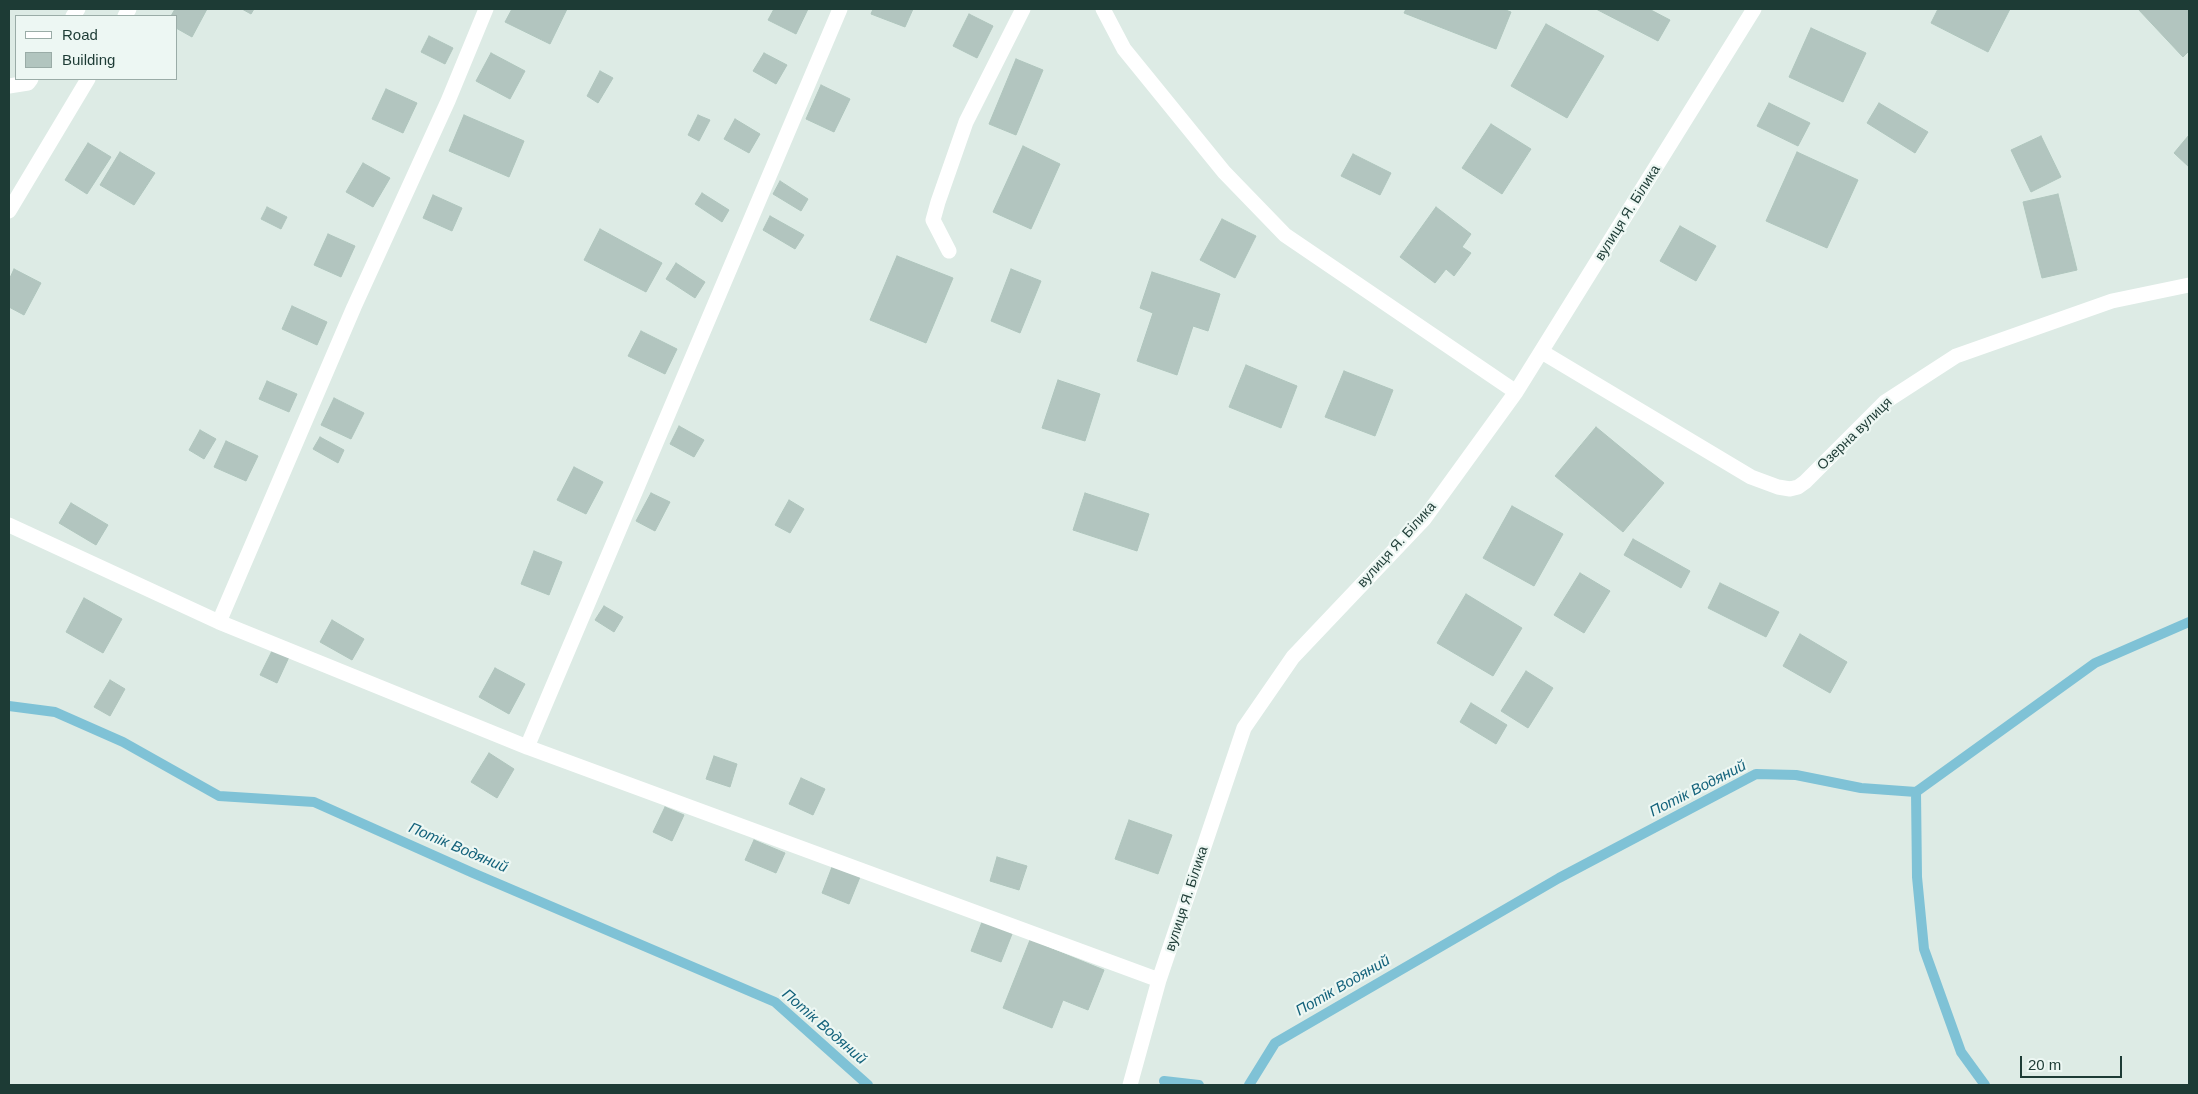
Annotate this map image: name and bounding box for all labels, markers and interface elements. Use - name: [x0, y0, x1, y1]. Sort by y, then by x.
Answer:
- legend: [15, 15, 178, 80]
- text: Road: [62, 26, 98, 43]
- text: Building: [62, 51, 115, 68]
- street label: вулиця Я. Білика: [1592, 162, 1664, 264]
- street label: Озерна вулиця: [1814, 394, 1896, 474]
- street label: вулиця Я. Білика: [1354, 499, 1440, 591]
- water label: Потік Водяний: [1647, 757, 1749, 821]
- water label: Потік Водяний: [406, 819, 510, 877]
- street label: вулиця Я. Білика: [1162, 844, 1212, 954]
- water label: Потік Водяний: [1293, 952, 1393, 1020]
- water label: Потік Водяний: [778, 985, 870, 1069]
- scale bar: [2023, 1046, 2126, 1078]
- text: 20 m: [2028, 1056, 2061, 1073]

